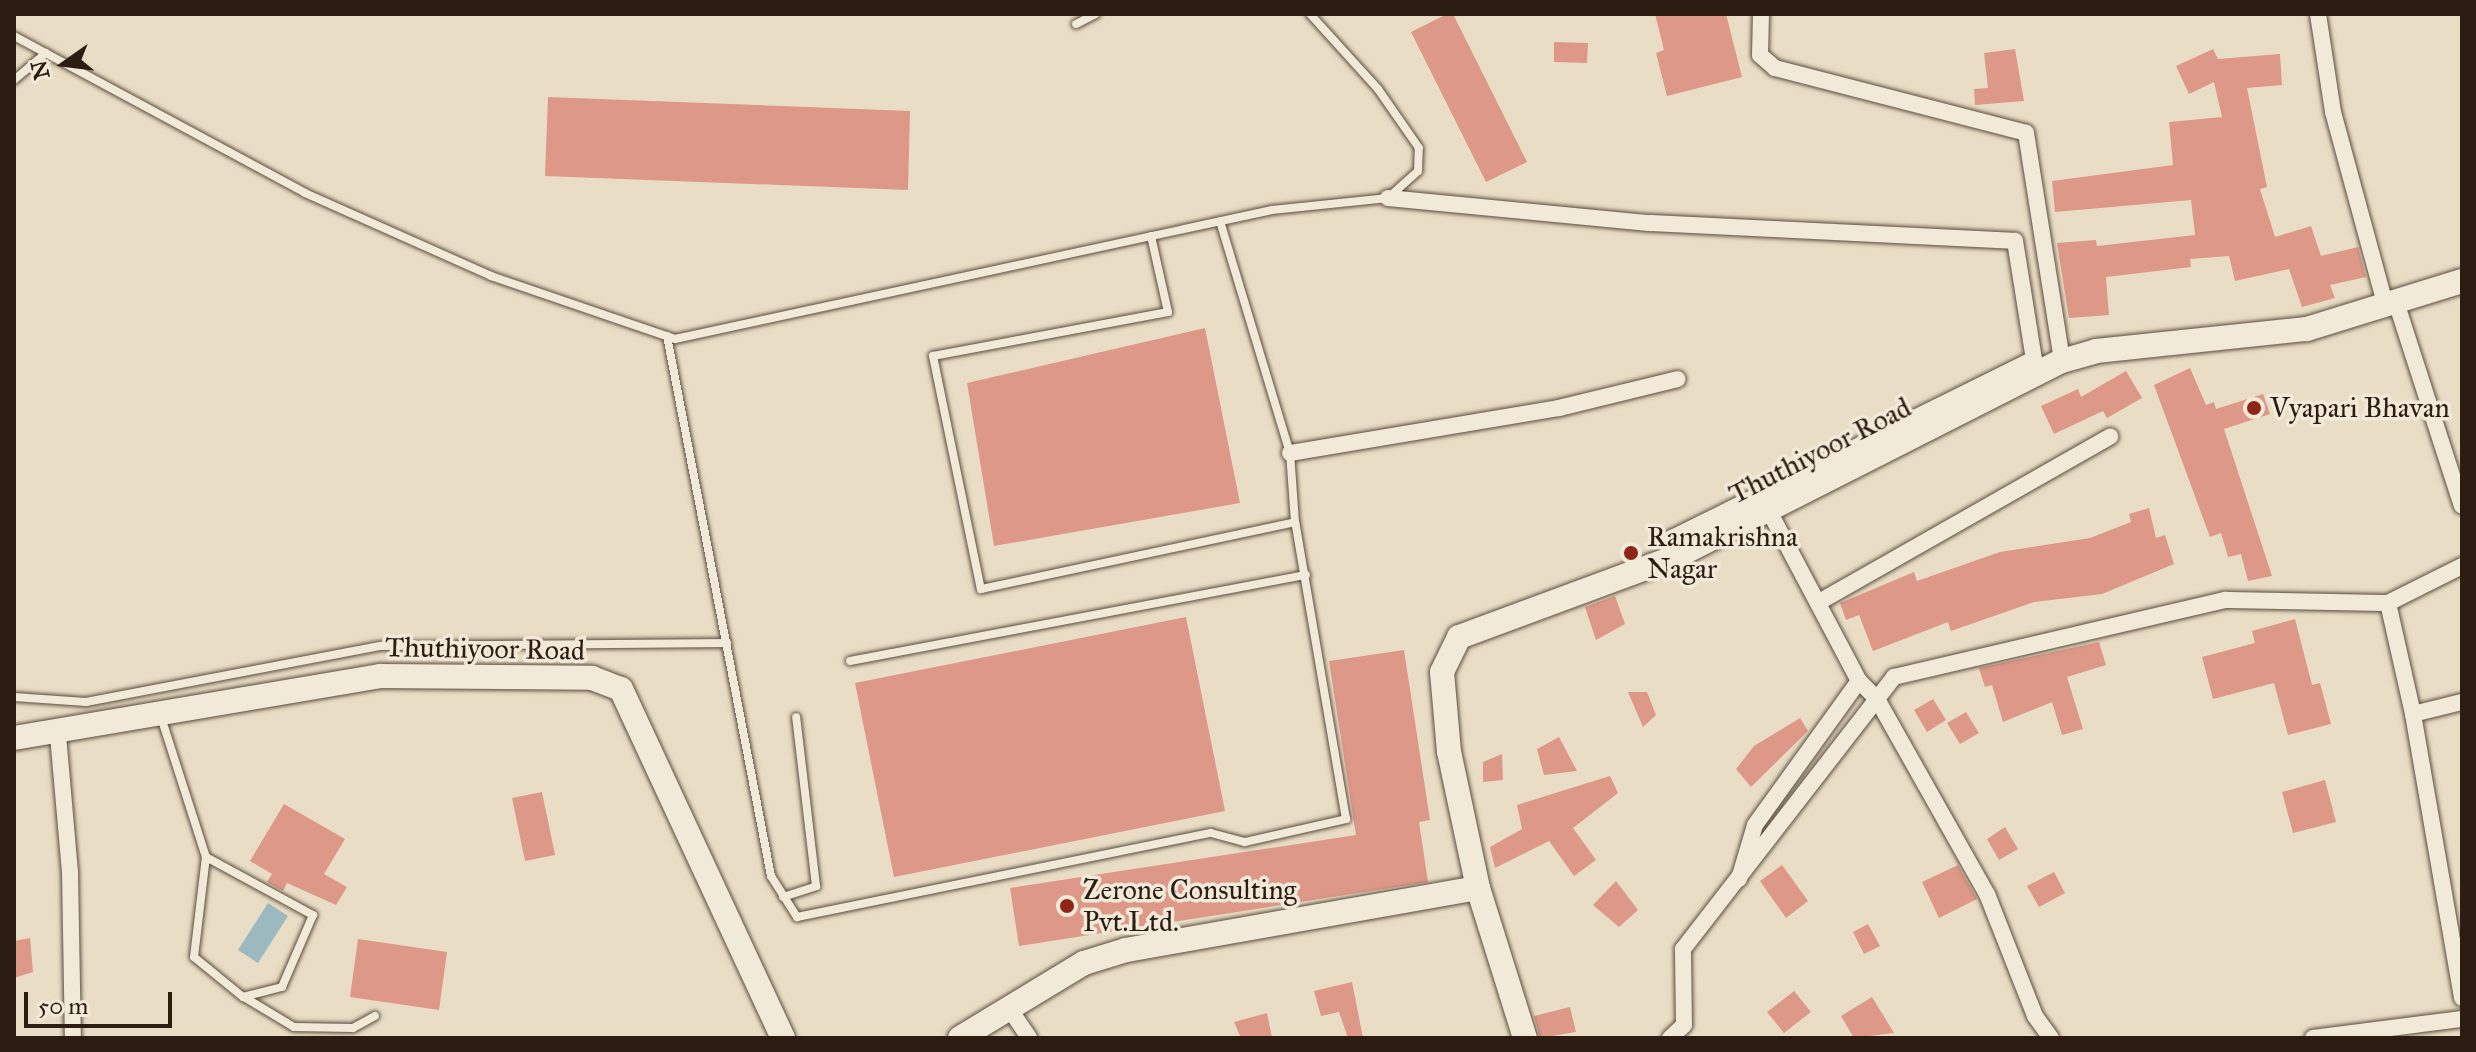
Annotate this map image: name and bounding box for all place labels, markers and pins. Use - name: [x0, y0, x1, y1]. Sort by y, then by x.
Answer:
- place label: Vyapari Bhavan: [2270, 391, 2450, 425]
- marker: Vyapari Bhavan: [2245, 399, 2263, 417]
- place label: Ramakrishna Nagar: [1647, 520, 1798, 586]
- marker: Ramakrishna Nagar: [1622, 544, 1640, 562]
- place label: Zerone Consulting Pvt.Ltd.: [1083, 873, 1297, 939]
- marker: Zerone Consulting Pvt.Ltd.: [1058, 897, 1076, 915]

